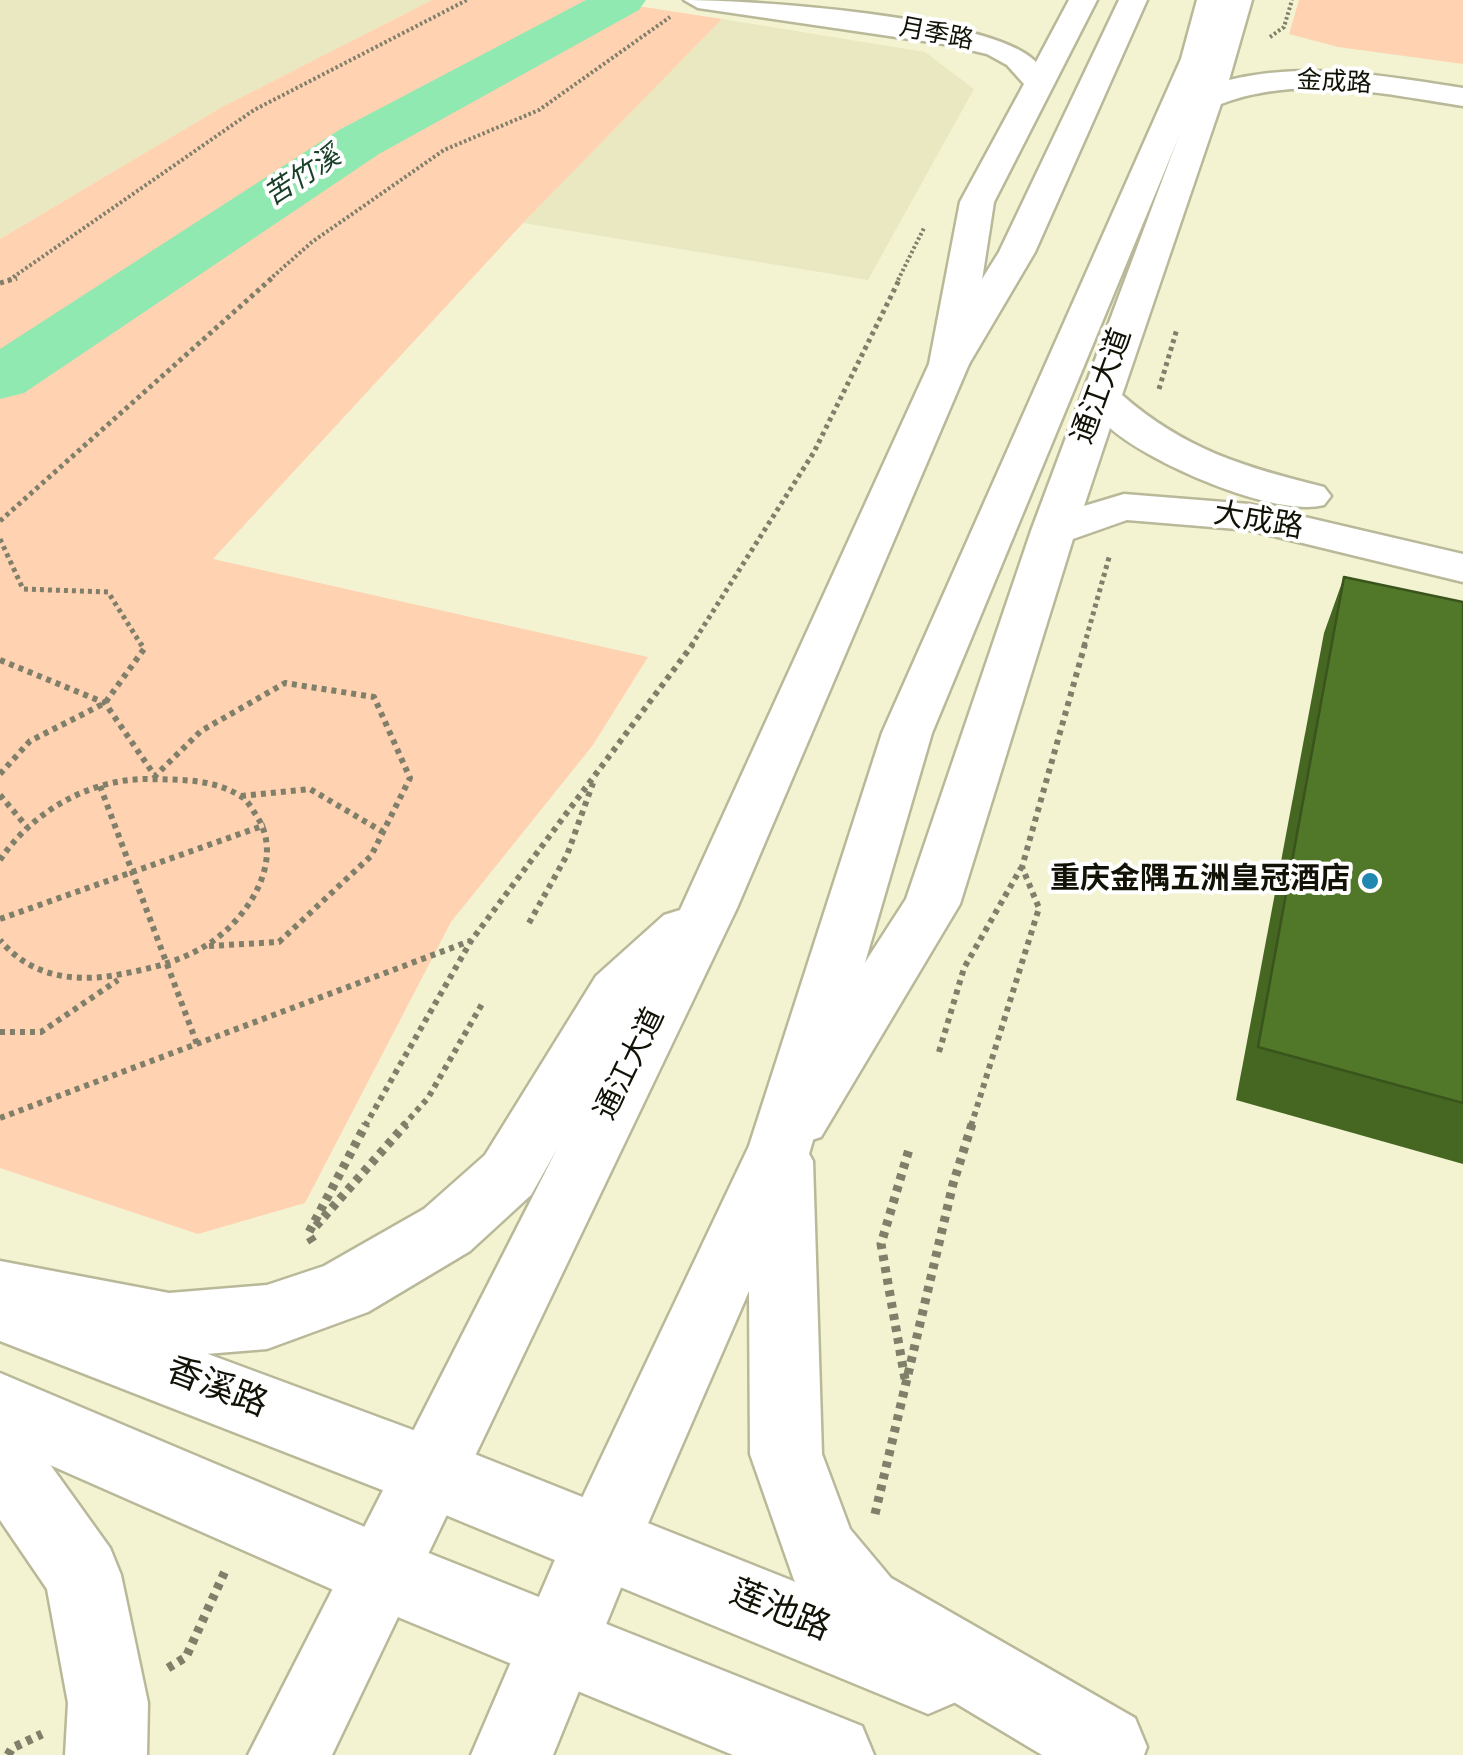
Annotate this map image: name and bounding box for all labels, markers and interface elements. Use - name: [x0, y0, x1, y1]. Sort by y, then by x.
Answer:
- street label: 月季路: [896, 14, 976, 58]
- street label: 金成路: [1296, 67, 1372, 101]
- water label: 苦竹溪: [260, 141, 348, 215]
- street label: 通江大道: [1067, 324, 1141, 450]
- street label: 大成路: [1211, 497, 1305, 549]
- place label: 重庆金隅五洲皇冠酒店: [1050, 863, 1350, 899]
- marker: 重庆金隅五洲皇冠酒店: [1359, 870, 1381, 892]
- street label: 通江大道: [590, 1003, 674, 1127]
- street label: 香溪路: [159, 1352, 273, 1428]
- street label: 莲池路: [722, 1574, 836, 1652]

